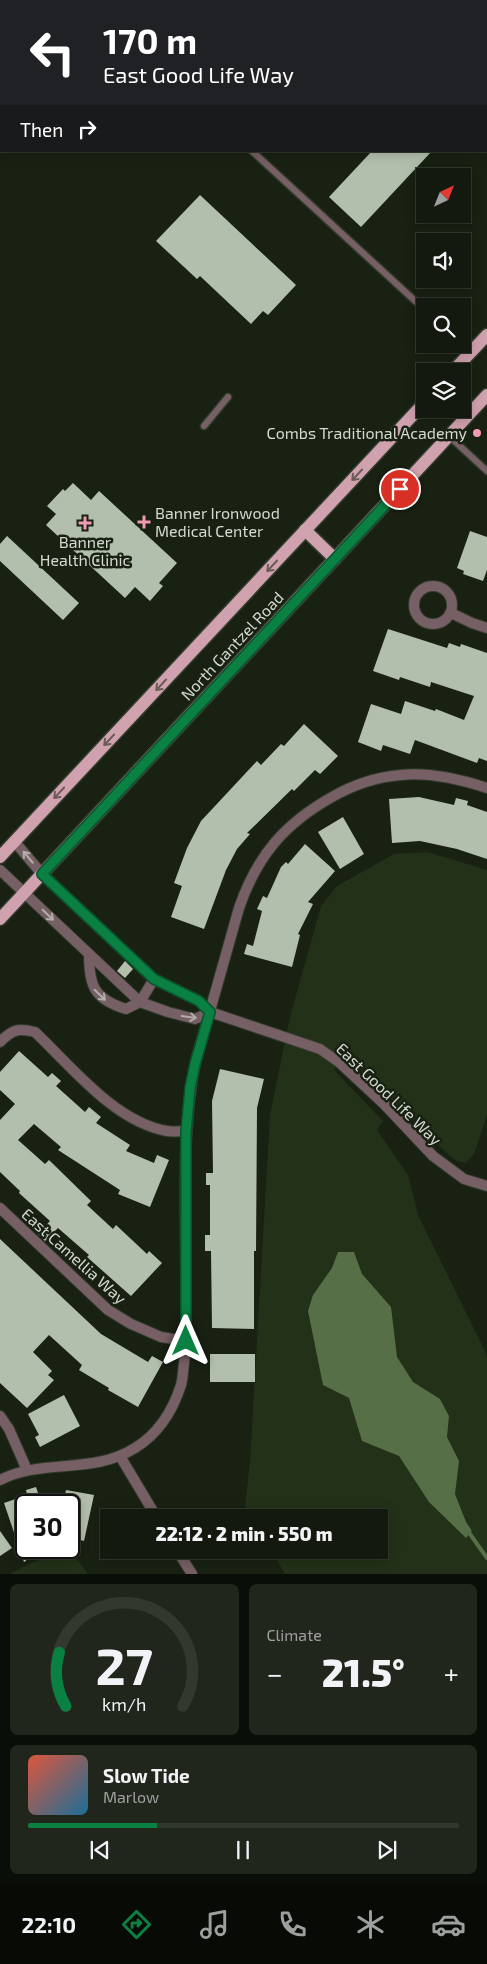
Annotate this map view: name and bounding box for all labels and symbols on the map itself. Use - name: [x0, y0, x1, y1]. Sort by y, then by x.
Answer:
- north arrow: [416, 168, 471, 222]
- place label: Combs Traditional Academy: [267, 423, 468, 442]
- marker: Combs Traditional Academy: [471, 427, 483, 439]
- pin: [379, 468, 421, 510]
- one-way arrow: [351, 469, 363, 481]
- place label: Banner Ironwood Medical Center: [155, 503, 280, 540]
- marker: Banner Ironwood Medical Center: [137, 515, 151, 529]
- marker: Banner Health Clinic: [78, 516, 92, 530]
- place label: Banner Health Clinic: [40, 532, 130, 569]
- one-way arrow: [266, 559, 278, 572]
- street label: North Gantzel Road: [176, 587, 287, 704]
- one-way arrow: [155, 678, 167, 691]
- one-way arrow: [103, 734, 115, 746]
- one-way arrow: [53, 787, 65, 799]
- one-way arrow: [22, 851, 34, 864]
- one-way arrow: [42, 909, 55, 921]
- one-way arrow: [94, 989, 107, 1001]
- one-way arrow: [181, 1012, 197, 1022]
- street label: East Good Life Way: [333, 1039, 446, 1149]
- street label: East Camellia Way: [18, 1204, 131, 1308]
- position arrow: [159, 1314, 211, 1366]
- speed limit sign: 30: [15, 1494, 80, 1559]

